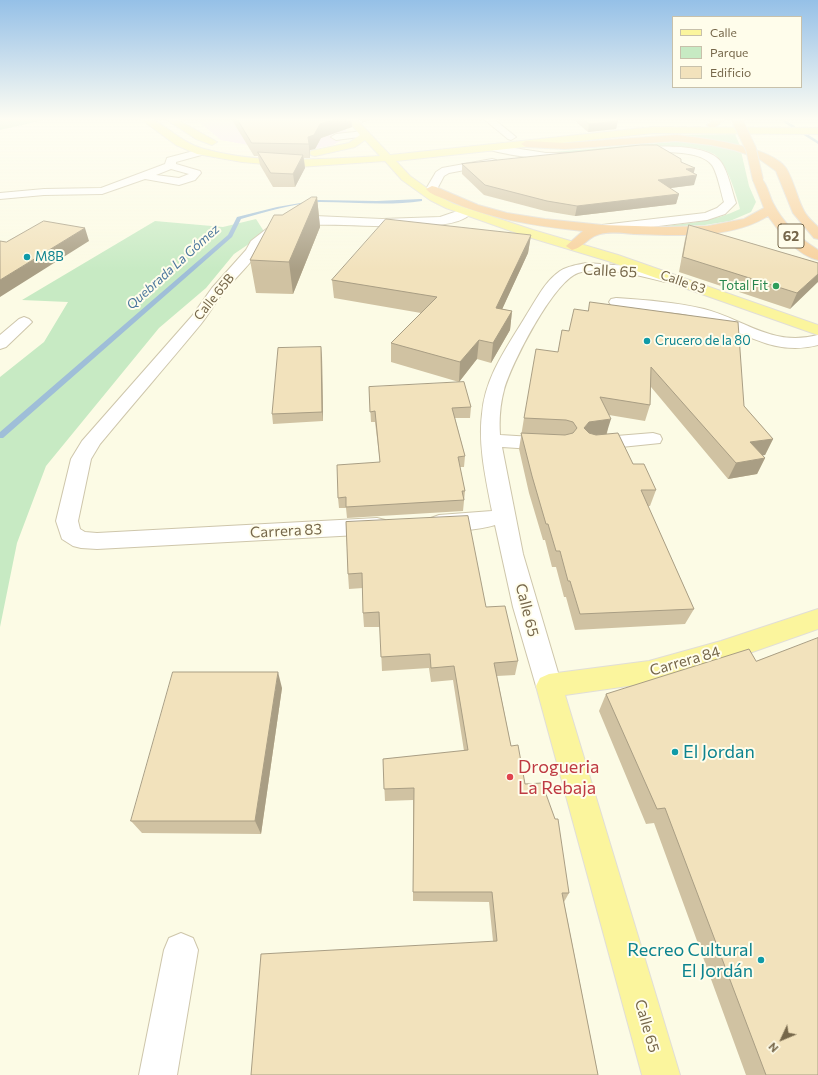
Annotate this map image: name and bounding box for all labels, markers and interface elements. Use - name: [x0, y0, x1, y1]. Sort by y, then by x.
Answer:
- legend: [672, 16, 802, 88]
- text: Calle: [710, 25, 737, 39]
- text: Parque: [710, 45, 748, 59]
- text: Edificio: [710, 65, 751, 79]
- water label: Quebrada La Gómez: [123, 221, 223, 313]
- road number: 62: [778, 224, 804, 248]
- place label: M8B: [35, 249, 64, 265]
- marker: M8B: [22, 252, 32, 262]
- street label: Calle 65: [582, 261, 638, 281]
- street label: Calle 63: [658, 267, 708, 297]
- street label: Calle 65B: [191, 271, 237, 323]
- place label: Total Fit: [719, 278, 768, 294]
- marker: Total Fit: [771, 281, 781, 291]
- place label: Crucero de la 80: [655, 333, 751, 349]
- marker: Crucero de la 80: [642, 336, 652, 346]
- street label: Carrera 83: [250, 520, 322, 542]
- street label: Calle 65: [512, 582, 542, 638]
- street label: Carrera 84: [648, 642, 722, 680]
- place label: El Jordan: [683, 741, 755, 763]
- marker: El Jordan: [670, 747, 680, 757]
- place label: Drogueria La Rebaja: [518, 756, 599, 798]
- marker: Drogueria La Rebaja: [505, 772, 515, 782]
- place label: Recreo Cultural El Jordán: [627, 939, 753, 982]
- marker: Recreo Cultural El Jordán: [756, 955, 766, 965]
- street label: Calle 65: [631, 997, 663, 1055]
- north arrow: [762, 1019, 802, 1059]
- text: N: [765, 1040, 781, 1055]

